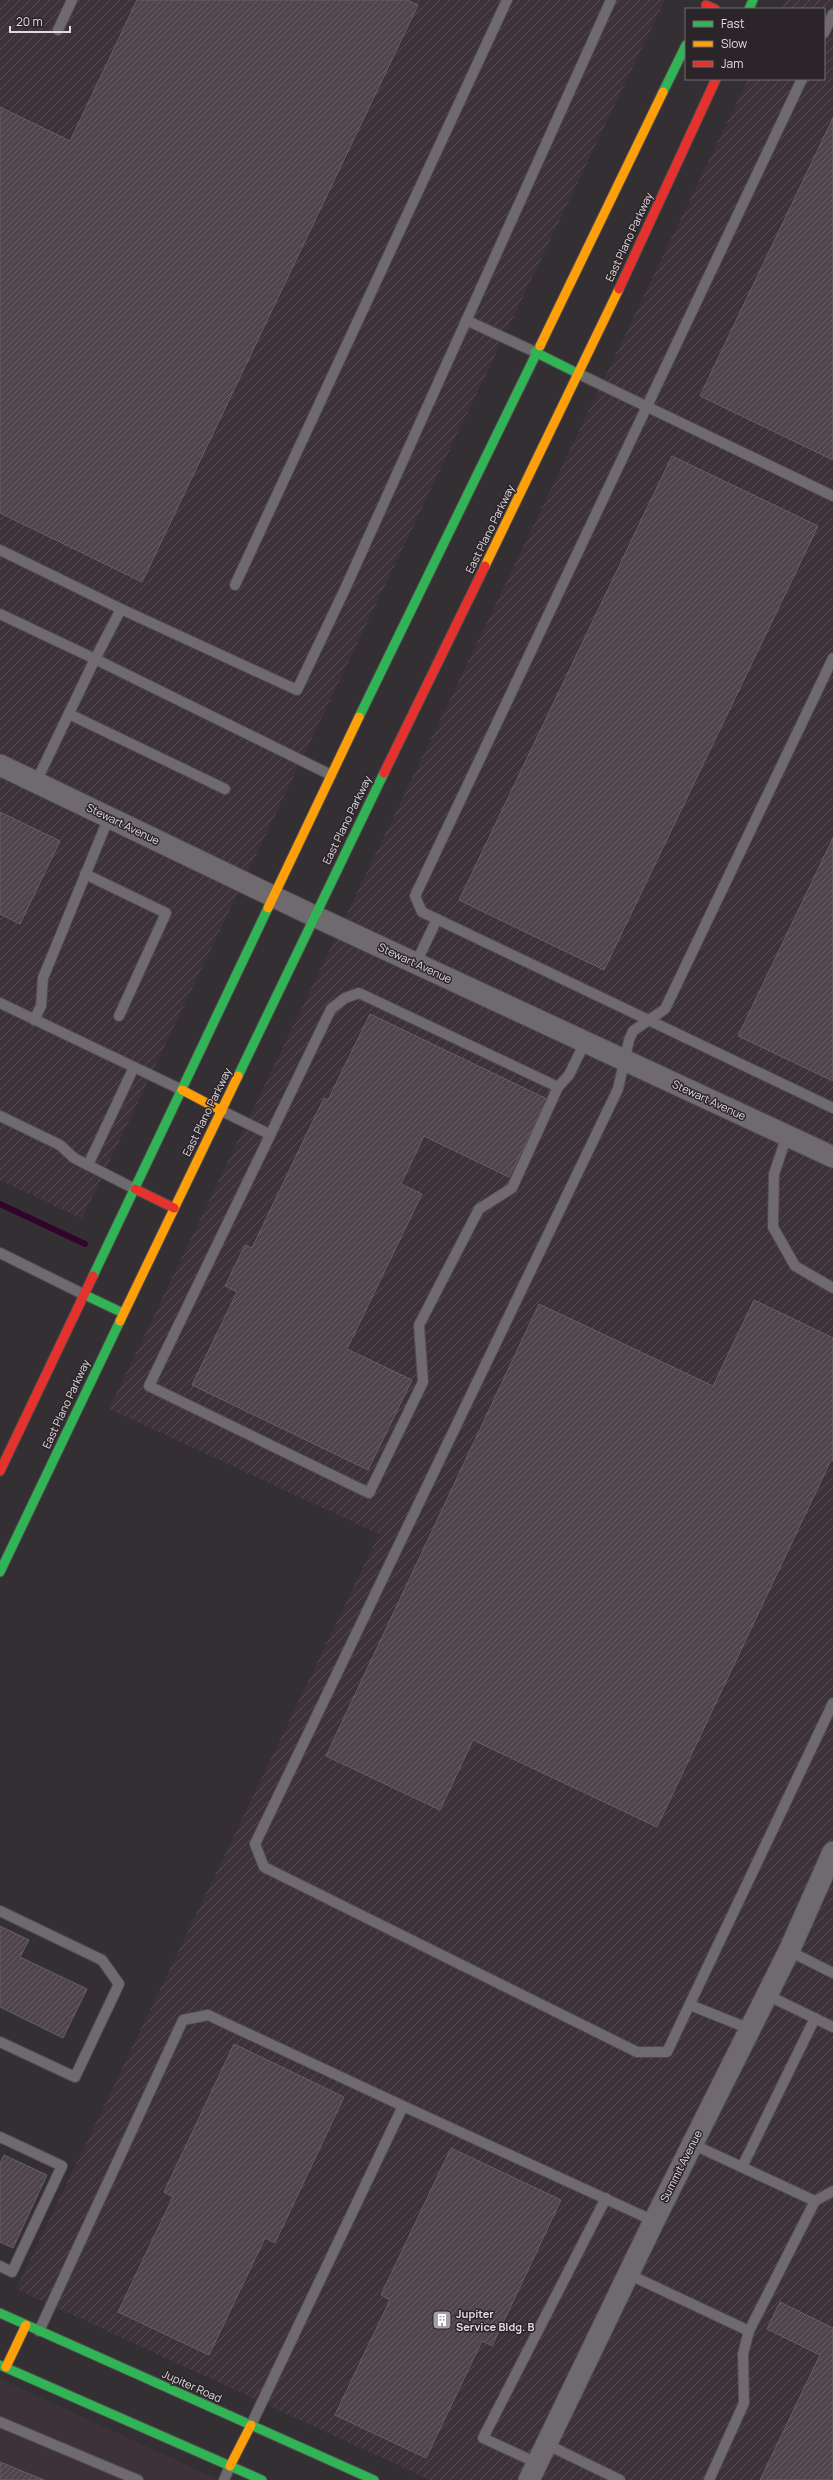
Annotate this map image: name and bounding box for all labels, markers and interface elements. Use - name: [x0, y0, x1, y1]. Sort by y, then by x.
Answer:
- scale bar: [10, 8, 70, 34]
- legend: [685, 8, 825, 80]
- text: 20 m: [16, 13, 43, 30]
- text: Fast: [721, 15, 745, 32]
- text: Slow: [721, 35, 747, 52]
- text: Jam: [721, 55, 743, 72]
- street label: East Plano Parkway: [601, 190, 656, 284]
- street label: East Plano Parkway: [462, 482, 518, 576]
- street label: East Plano Parkway: [319, 773, 375, 867]
- street label: Stewart Avenue: [84, 799, 163, 848]
- street label: Stewart Avenue: [376, 939, 455, 986]
- street label: East Plano Parkway: [179, 1065, 235, 1159]
- street label: Stewart Avenue: [670, 1076, 749, 1123]
- street label: East Plano Parkway: [38, 1357, 93, 1451]
- street label: Summit Avenue: [656, 2127, 705, 2204]
- place label: Jupiter Service Bldg. B: [456, 2306, 535, 2334]
- building icon: Jupiter Service Bldg. B: [431, 2309, 453, 2331]
- street label: Jupiter Road: [160, 2366, 224, 2405]

